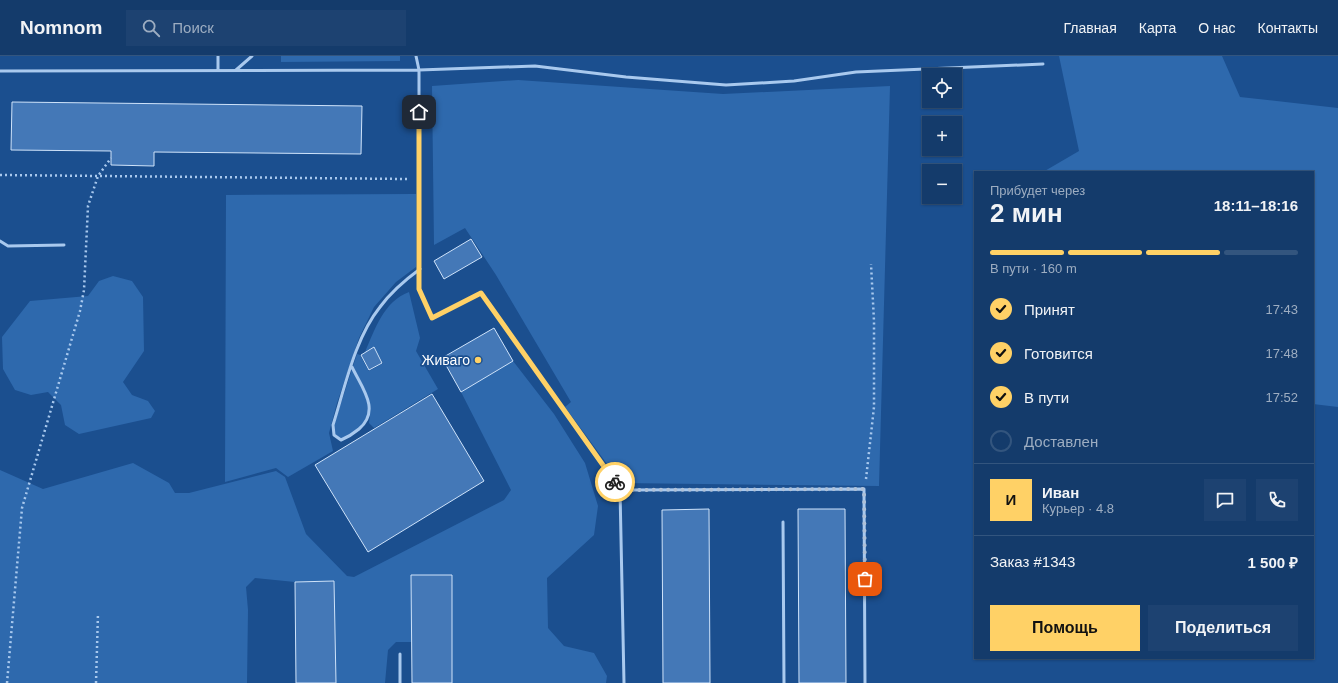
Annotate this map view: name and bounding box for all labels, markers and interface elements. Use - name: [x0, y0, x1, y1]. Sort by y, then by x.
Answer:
- search box: [126, 10, 406, 46]
- text: Nomnom: [20, 17, 102, 38]
- icon: search: [140, 17, 162, 39]
- text: Поиск: [172, 19, 214, 36]
- text: Главная: [1063, 20, 1117, 36]
- text: Карта: [1139, 20, 1176, 36]
- text: О нас: [1198, 20, 1236, 36]
- text: Контакты: [1258, 20, 1318, 36]
- map controls: [922, 68, 962, 204]
- button: locate: [922, 68, 962, 108]
- pin: [402, 95, 436, 129]
- icon: home: [408, 101, 430, 123]
- button: +: [922, 116, 962, 156]
- button: −: [922, 164, 962, 204]
- text: Прибудет через: [990, 183, 1085, 198]
- text: 18:11–18:16: [1214, 197, 1298, 214]
- text: 2 мин: [990, 198, 1063, 228]
- text: В пути · 160 m: [990, 261, 1077, 276]
- icon: check: [990, 298, 1012, 320]
- text: Принят: [1024, 301, 1075, 318]
- text: 17:43: [1265, 302, 1298, 317]
- icon: check: [990, 342, 1012, 364]
- text: Готовится: [1024, 345, 1093, 362]
- text: 17:48: [1265, 346, 1298, 361]
- place label: Живаго: [422, 352, 470, 368]
- marker: Живаго: [473, 355, 483, 365]
- icon: check: [990, 386, 1012, 408]
- text: В пути: [1024, 389, 1069, 406]
- text: 17:52: [1265, 390, 1298, 405]
- text: Доставлен: [1024, 433, 1098, 450]
- courier: [595, 462, 635, 502]
- icon: bike: [604, 471, 626, 493]
- button: chat: [1204, 479, 1246, 521]
- button: phone: [1256, 479, 1298, 521]
- text: Иван: [1042, 484, 1079, 501]
- text: И: [1006, 491, 1016, 508]
- text: Курьер · 4.8: [1042, 501, 1114, 516]
- text: Заказ #1343: [990, 553, 1075, 570]
- text: 1 500 ₽: [1248, 554, 1298, 571]
- pin: [848, 562, 882, 596]
- icon: bag: [854, 568, 876, 590]
- button: Помощь: [990, 605, 1140, 651]
- button: Поделиться: [1148, 605, 1298, 651]

